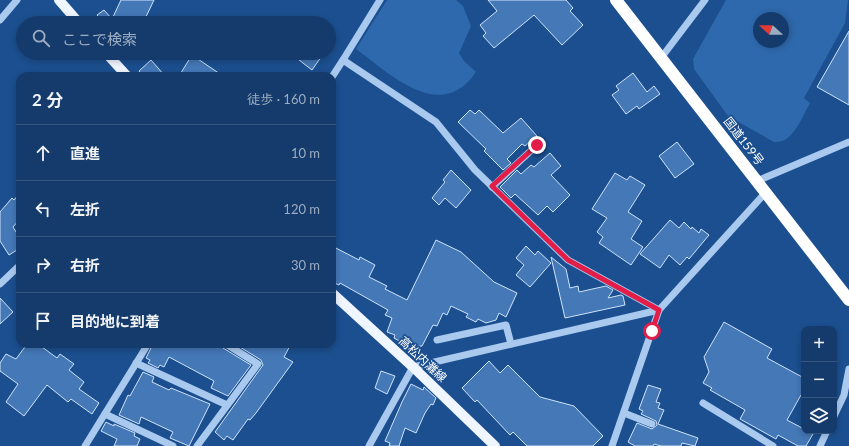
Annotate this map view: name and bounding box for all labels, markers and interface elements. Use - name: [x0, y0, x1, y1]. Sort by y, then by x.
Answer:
- north arrow: [753, 12, 789, 48]
- search box: [16, 16, 336, 60]
- icon: search: [30, 27, 52, 49]
- text: ここで検索: [62, 30, 137, 48]
- text: 2 分: [32, 89, 63, 110]
- text: 徒歩 · 160 m: [247, 91, 320, 107]
- street label: 国道159号: [721, 114, 767, 168]
- route end: [528, 136, 546, 154]
- icon: ahead: [32, 142, 54, 164]
- text: 直進: [70, 144, 100, 162]
- text: 10 m: [291, 145, 320, 161]
- icon: left: [32, 198, 54, 220]
- text: 左折: [70, 200, 100, 218]
- text: 120 m: [283, 201, 320, 217]
- icon: right: [32, 254, 54, 276]
- text: 右折: [70, 256, 100, 274]
- text: 30 m: [291, 257, 320, 273]
- icon: arrive: [32, 310, 54, 332]
- text: 目的地に到着: [70, 312, 160, 330]
- route start: [643, 322, 661, 340]
- map controls: [801, 326, 837, 434]
- button: +: [801, 326, 837, 362]
- street label: 高松内灘線: [396, 333, 450, 385]
- button: −: [801, 362, 837, 398]
- button: layers: [801, 398, 837, 434]

